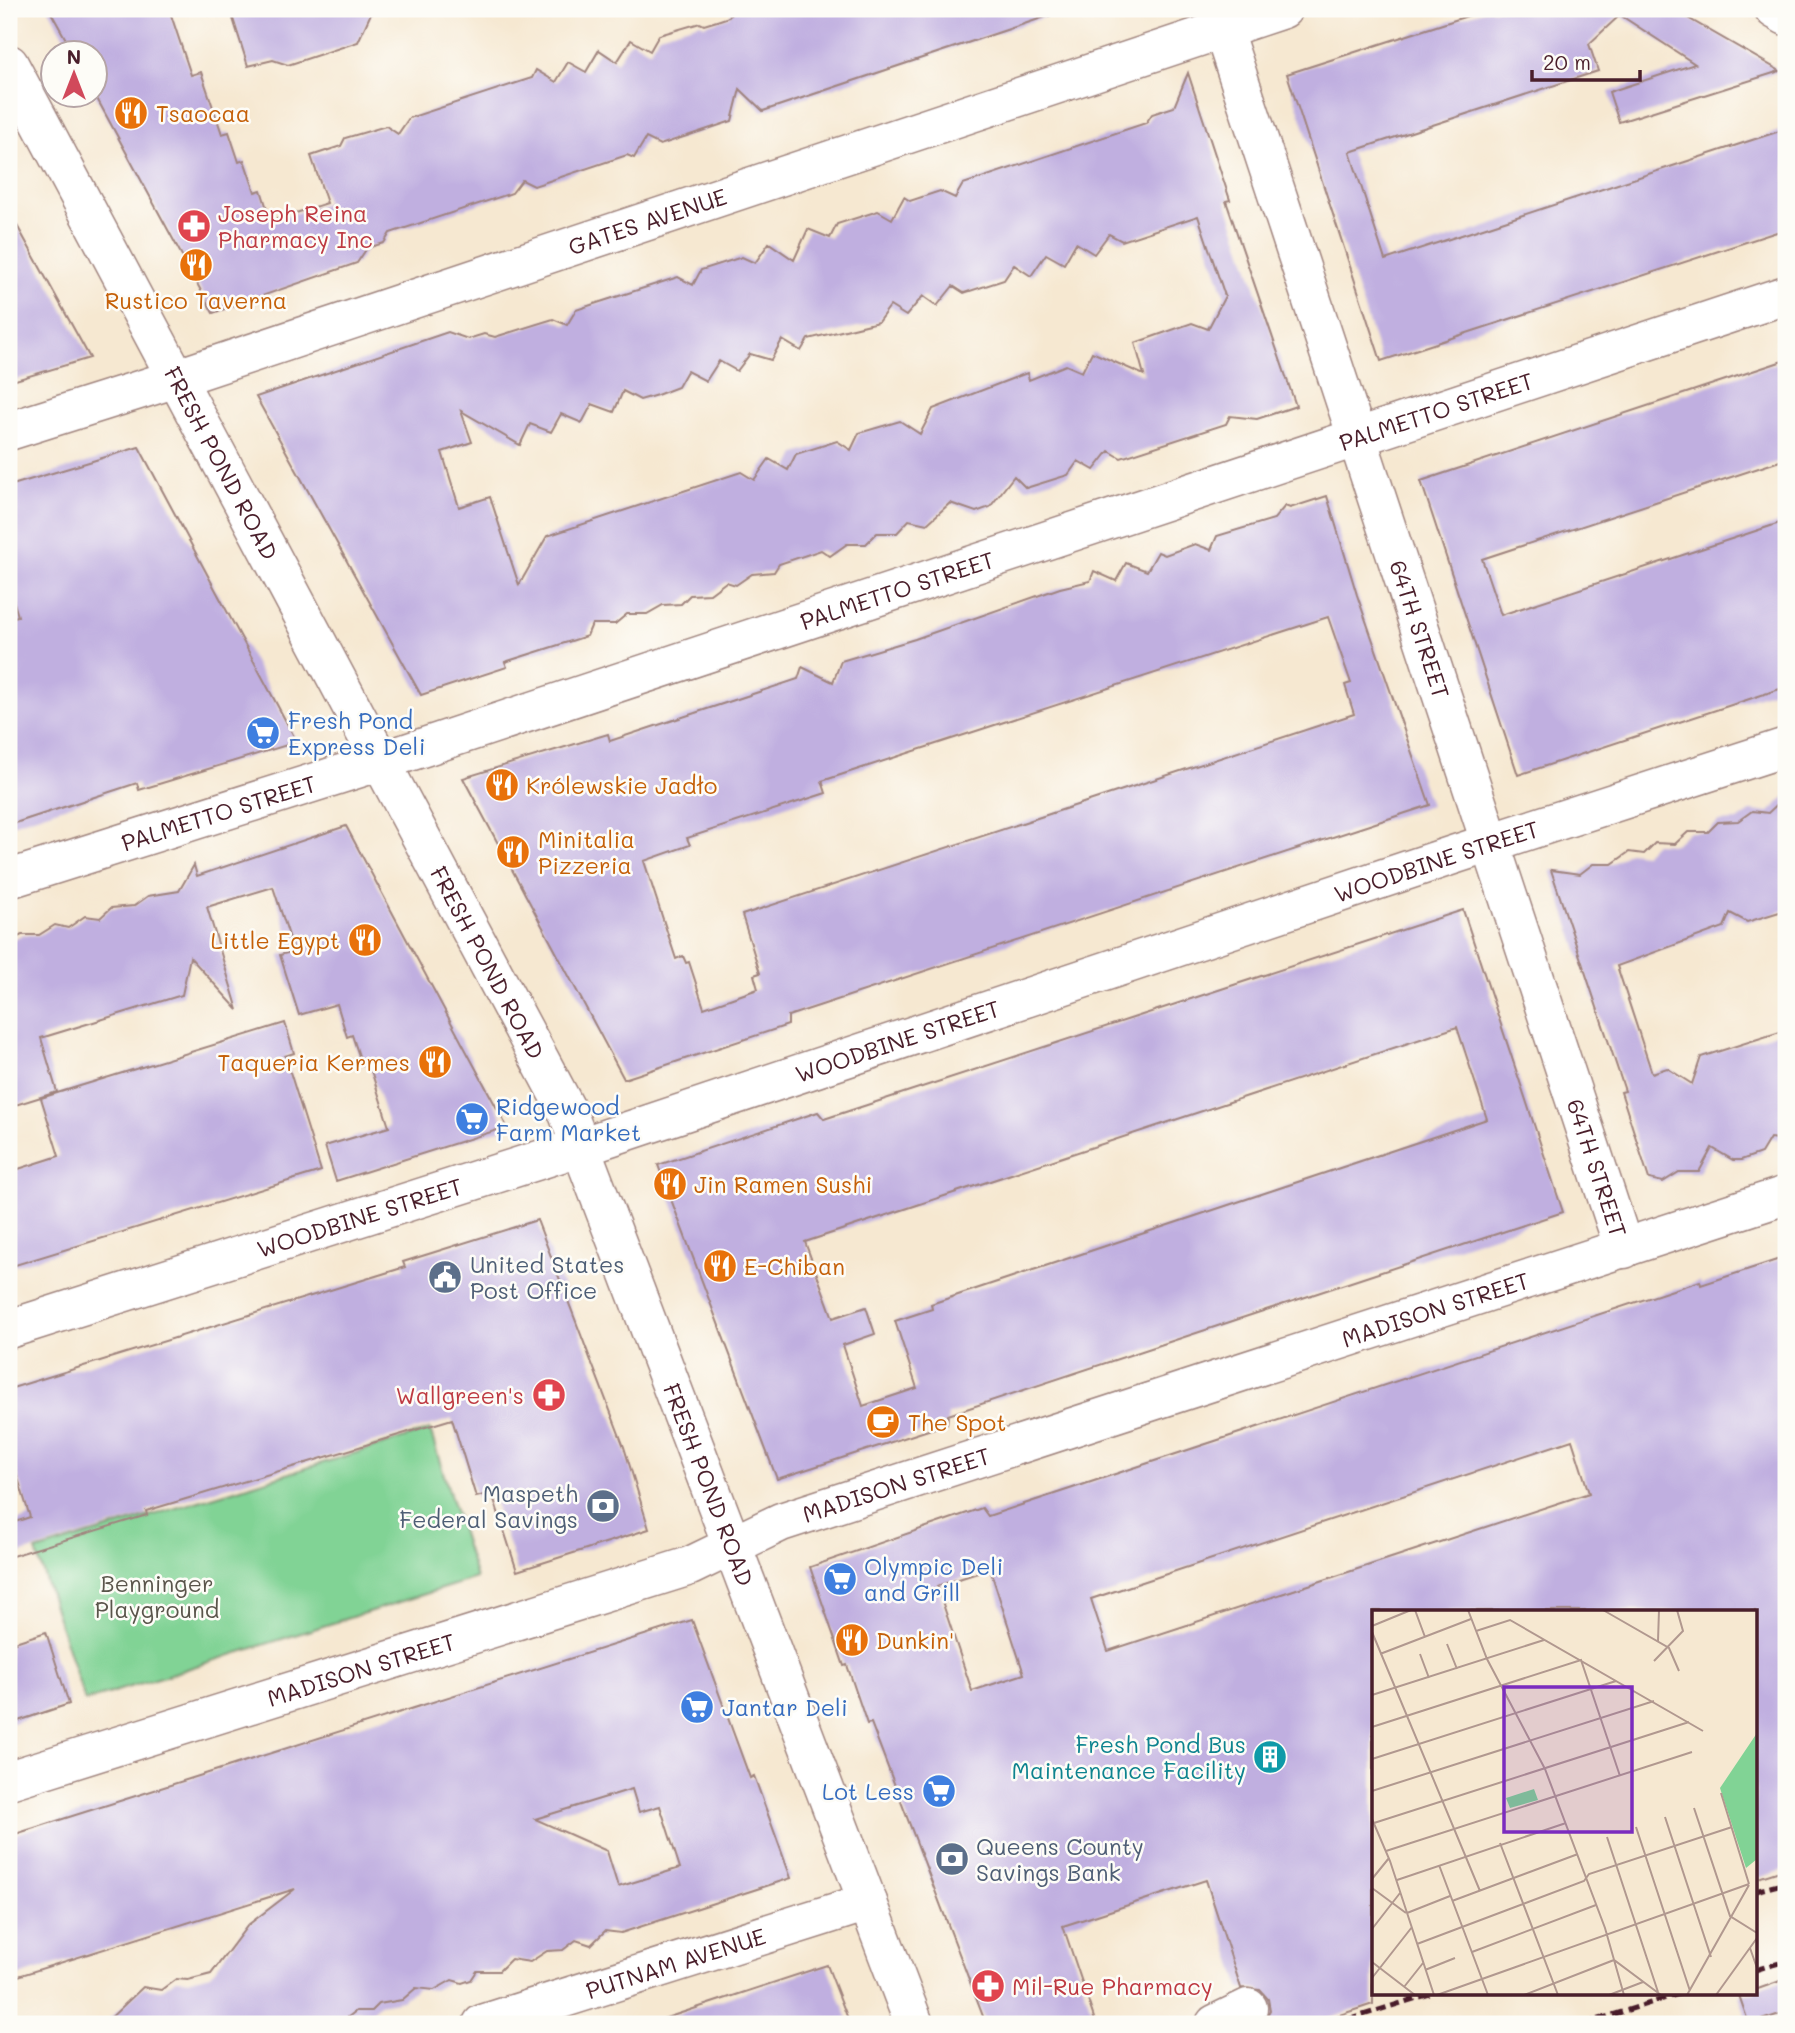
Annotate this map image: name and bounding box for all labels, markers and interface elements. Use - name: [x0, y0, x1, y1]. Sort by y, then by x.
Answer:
- north arrow: [38, 38, 108, 108]
- scale bar: [1532, 38, 1641, 82]
- text: N: [67, 44, 81, 69]
- text: 20 m: [1543, 48, 1591, 75]
- restaurant icon: Tsaocaa: [112, 94, 150, 132]
- place label: Tsaocaa: [156, 98, 250, 128]
- street label: GATES AVENUE: [564, 181, 730, 261]
- place label: Joseph Reina Pharmacy Inc: [218, 198, 373, 254]
- pharmacy icon: Joseph Reina Pharmacy Inc: [175, 207, 213, 245]
- restaurant icon: Rustico Taverna: [177, 246, 215, 284]
- place label: Rustico Taverna: [105, 285, 287, 315]
- street label: FRESH POND ROAD: [158, 361, 285, 565]
- street label: PALMETTO STREET: [1335, 365, 1537, 457]
- street label: PALMETTO STREET: [796, 544, 998, 636]
- street label: 64TH STREET: [1383, 556, 1457, 702]
- place label: Fresh Pond Express Deli: [288, 705, 425, 761]
- supermarket icon: Fresh Pond Express Deli: [244, 714, 282, 752]
- restaurant icon: Królewskie Jadło: [483, 766, 521, 804]
- street label: PALMETTO STREET: [118, 768, 320, 858]
- place label: Królewskie Jadło: [526, 770, 717, 800]
- street label: WOODBINE STREET: [1330, 813, 1542, 909]
- place label: Minitalia Pizzeria: [538, 824, 635, 880]
- restaurant icon: Minitalia Pizzeria: [494, 833, 532, 871]
- street label: FRESH POND ROAD: [424, 861, 552, 1064]
- restaurant icon: Little Egypt: [346, 921, 384, 959]
- place label: Little Egypt: [210, 925, 340, 955]
- street label: WOODBINE STREET: [791, 993, 1004, 1089]
- restaurant icon: Taqueria Kermes: [416, 1043, 454, 1081]
- place label: Taqueria Kermes: [218, 1047, 410, 1077]
- place label: Ridgewood Farm Market: [496, 1091, 641, 1147]
- street label: 64TH STREET: [1561, 1095, 1634, 1241]
- supermarket icon: Ridgewood Farm Market: [453, 1100, 491, 1138]
- restaurant icon: Jin Ramen Sushi: [651, 1165, 689, 1203]
- place label: Jin Ramen Sushi: [694, 1169, 872, 1199]
- street label: WOODBINE STREET: [253, 1170, 466, 1264]
- restaurant icon: E-Chiban: [701, 1247, 739, 1285]
- place label: United States Post Office: [470, 1249, 624, 1305]
- place label: E-Chiban: [744, 1251, 845, 1281]
- public building icon: United States Post Office: [426, 1258, 464, 1296]
- street label: MADISON STREET: [1338, 1265, 1533, 1354]
- pharmacy icon: Wallgreen's: [530, 1376, 568, 1414]
- street label: FRESH POND ROAD: [657, 1379, 761, 1590]
- place label: Wallgreen's: [396, 1380, 524, 1410]
- cafe icon: The Spot: [864, 1403, 902, 1441]
- place label: The Spot: [908, 1407, 1006, 1437]
- street label: MADISON STREET: [799, 1440, 994, 1529]
- place label: Maspeth Federal Savings: [399, 1478, 578, 1534]
- bank icon: Maspeth Federal Savings: [584, 1487, 622, 1525]
- place label: Olympic Deli and Grill: [864, 1551, 1003, 1607]
- supermarket icon: Olympic Deli and Grill: [821, 1560, 859, 1598]
- park label: Benninger Playground: [95, 1568, 219, 1624]
- inset map: [1372, 1610, 1756, 1994]
- restaurant icon: Dunkin': [833, 1621, 871, 1659]
- place label: Dunkin': [876, 1625, 954, 1655]
- street label: MADISON STREET: [263, 1626, 459, 1713]
- supermarket icon: Jantar Deli: [678, 1688, 716, 1726]
- place label: Jantar Deli: [722, 1692, 848, 1722]
- place label: Fresh Pond Bus Maintenance Facility: [1012, 1729, 1246, 1785]
- building icon: Fresh Pond Bus Maintenance Facility: [1251, 1738, 1289, 1776]
- supermarket icon: Lot Less: [920, 1772, 958, 1810]
- place label: Lot Less: [822, 1776, 914, 1806]
- place label: Queens County Savings Bank: [976, 1831, 1144, 1887]
- bank icon: Queens County Savings Bank: [933, 1840, 971, 1878]
- street label: PUTNAM AVENUE: [582, 1920, 769, 2005]
- pharmacy icon: Mil-Rue Pharmacy: [969, 1967, 1007, 2005]
- place label: Mil-Rue Pharmacy: [1012, 1971, 1213, 2001]

